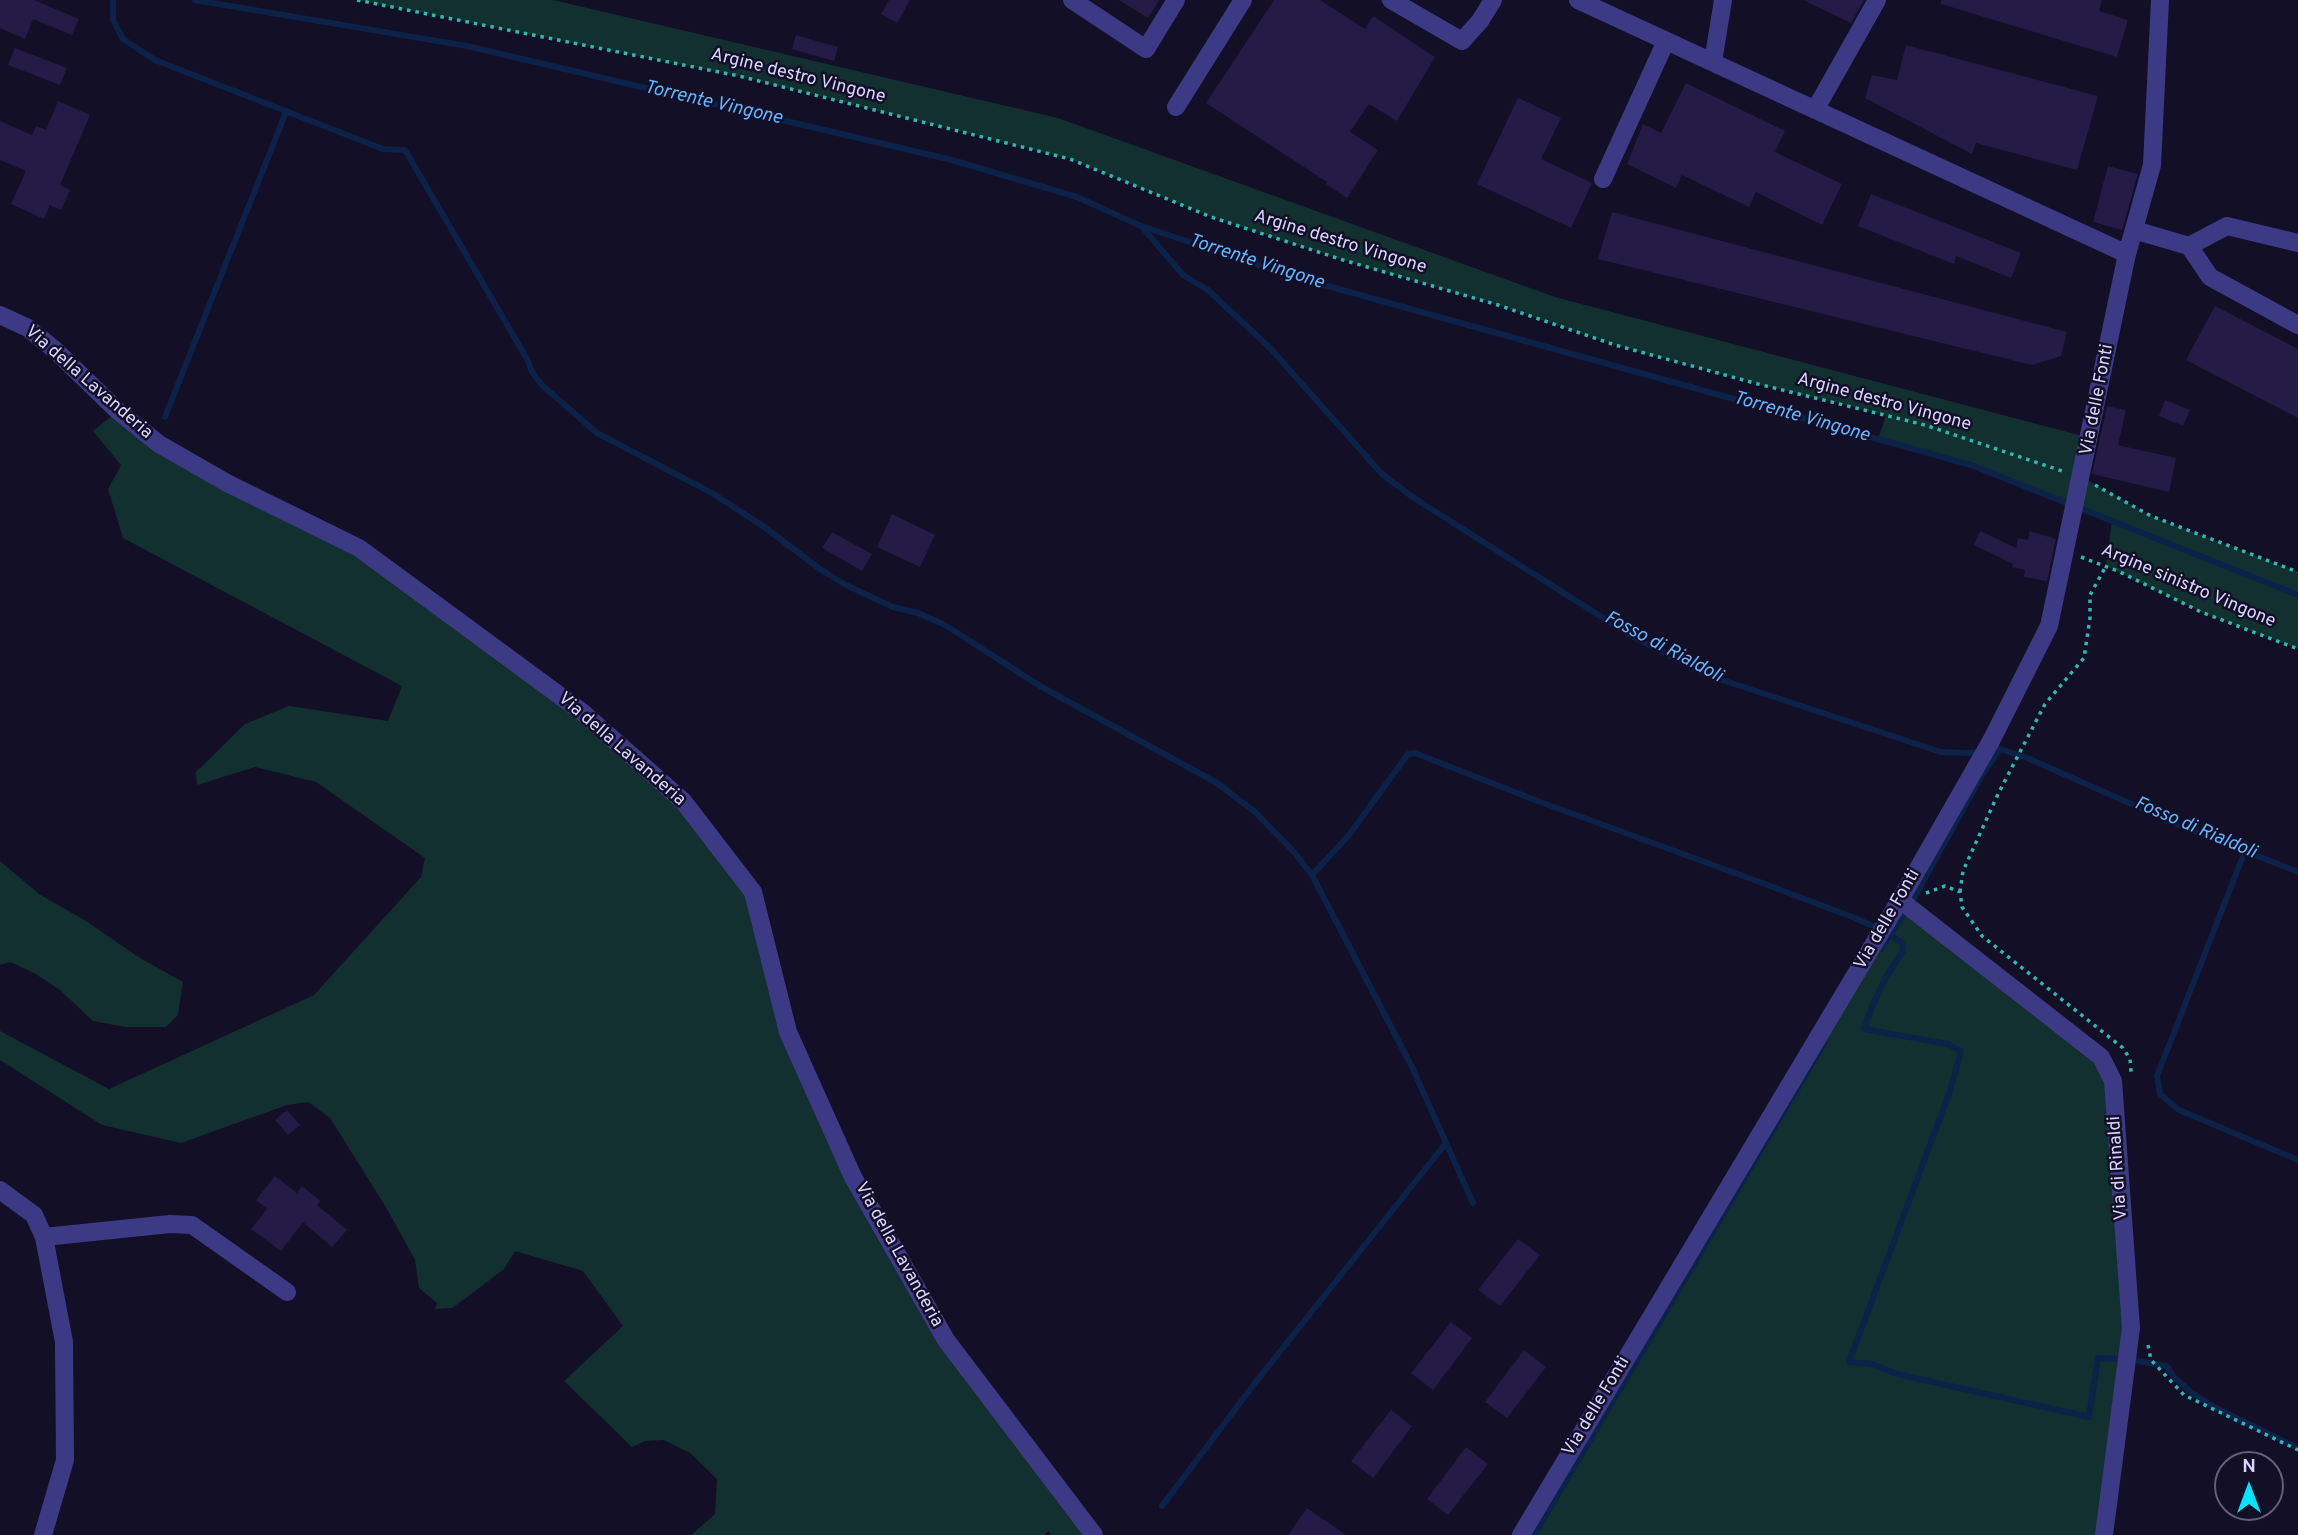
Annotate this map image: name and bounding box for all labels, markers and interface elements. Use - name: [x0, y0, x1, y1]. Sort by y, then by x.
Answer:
- street label: Argine destro Vingone: [708, 45, 888, 109]
- water label: Torrente Vingone: [642, 77, 784, 131]
- street label: Argine destro Vingone: [1251, 206, 1429, 280]
- water label: Torrente Vingone: [1185, 230, 1327, 296]
- street label: Via della Lavanderia: [20, 322, 156, 444]
- street label: Via delle Fonti: [2077, 343, 2119, 457]
- street label: Argine destro Vingone: [1795, 369, 1973, 437]
- water label: Torrente Vingone: [1730, 388, 1872, 448]
- street label: Argine sinistro Vingone: [2097, 540, 2279, 634]
- water label: Fosso di Rialdoli: [1600, 607, 1726, 689]
- street label: Via della Lavanderia: [553, 689, 689, 811]
- water label: Fosso di Rialdoli: [2130, 793, 2260, 865]
- street label: Via delle Fonti: [1850, 866, 1926, 974]
- street label: Via di Rinaldi: [2105, 1115, 2133, 1221]
- street label: Via della Lavanderia: [849, 1179, 947, 1331]
- street label: Via delle Fonti: [1559, 1353, 1635, 1461]
- north arrow: [2214, 1451, 2284, 1521]
- text: N: [2242, 1455, 2256, 1479]

